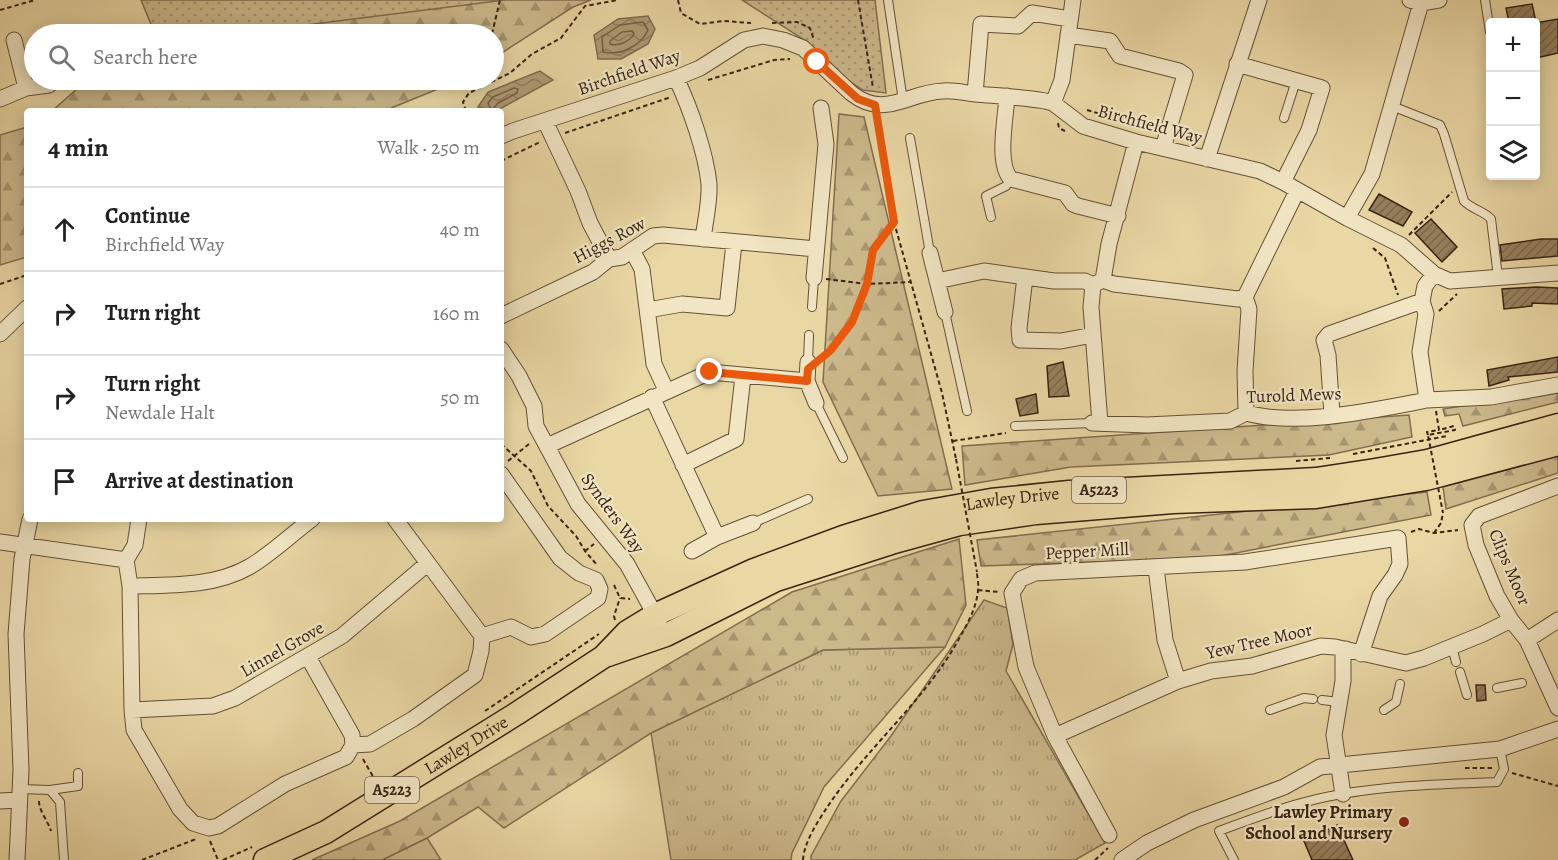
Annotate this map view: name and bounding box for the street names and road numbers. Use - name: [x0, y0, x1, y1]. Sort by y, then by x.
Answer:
- street label: Birchfield Way: [574, 43, 685, 101]
- street label: Birchfield Way: [1095, 99, 1206, 150]
- street label: Higgs Row: [568, 211, 650, 269]
- street label: Turold Mews: [1246, 381, 1342, 409]
- street label: Synders Way: [576, 468, 651, 559]
- road number: A5223: [1072, 477, 1126, 503]
- street label: Lawley Drive: [963, 481, 1060, 516]
- street label: Clips Moor: [1483, 525, 1537, 609]
- street label: Pepper Mill: [1045, 537, 1130, 565]
- street label: Linnel Grove: [236, 615, 328, 683]
- street label: Yew Tree Moor: [1202, 617, 1315, 665]
- street label: Lawley Drive: [420, 710, 513, 780]
- road number: A5223: [365, 777, 419, 803]

